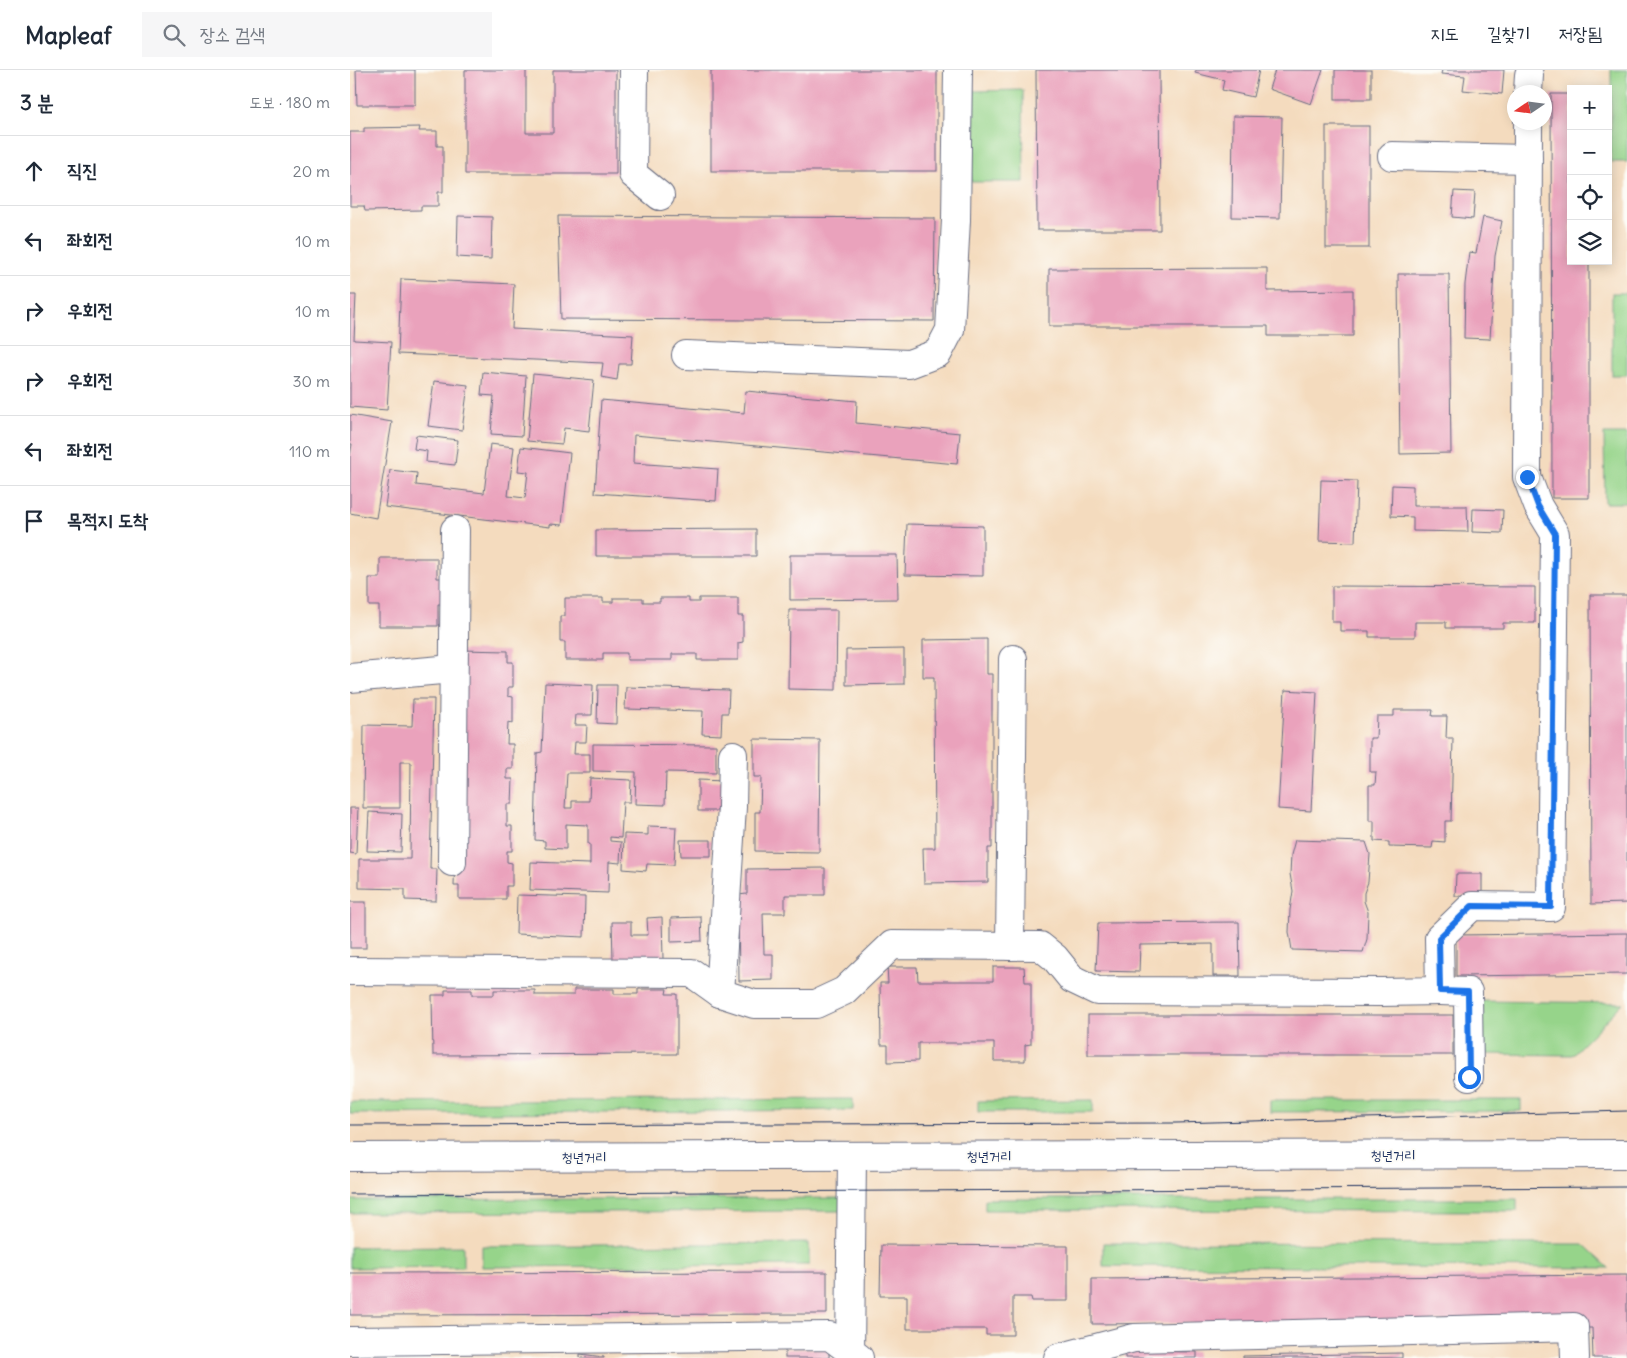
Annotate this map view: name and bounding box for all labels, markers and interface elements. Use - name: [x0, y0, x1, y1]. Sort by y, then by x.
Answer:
- search box: [142, 12, 492, 57]
- text: Mapleaf: [25, 20, 112, 50]
- icon: search: [160, 21, 188, 49]
- text: 장소 검색: [200, 22, 265, 46]
- text: 지도: [1430, 22, 1459, 45]
- text: 길찾기: [1487, 22, 1531, 45]
- text: 저장됨: [1559, 22, 1602, 45]
- north arrow: [1507, 85, 1552, 130]
- map controls: [1567, 85, 1612, 265]
- button: +: [1567, 85, 1612, 130]
- text: 3 분: [20, 89, 54, 116]
- text: 도보 · 180 m: [249, 92, 330, 112]
- button: −: [1567, 130, 1612, 175]
- icon: ahead: [20, 157, 48, 185]
- text: 직진: [67, 158, 98, 182]
- text: 20 m: [293, 161, 330, 181]
- button: locate: [1567, 175, 1612, 220]
- button: layers: [1567, 220, 1612, 265]
- icon: left: [20, 227, 48, 255]
- text: 좌회전: [67, 228, 113, 252]
- text: 10 m: [295, 231, 330, 251]
- icon: right: [20, 297, 48, 325]
- text: 우회전: [67, 298, 113, 322]
- text: 10 m: [295, 301, 330, 321]
- icon: right: [20, 367, 48, 395]
- text: 우회전: [67, 368, 113, 392]
- text: 30 m: [293, 371, 330, 391]
- icon: left: [20, 437, 48, 465]
- text: 좌회전: [67, 438, 113, 462]
- text: 110 m: [289, 441, 330, 461]
- route end: [1516, 466, 1539, 489]
- icon: arrive: [20, 507, 48, 535]
- text: 목적지 도착: [67, 508, 148, 532]
- route start: [1458, 1066, 1481, 1089]
- street label: 청년거리: [1370, 1146, 1416, 1164]
- street label: 청년거리: [966, 1147, 1012, 1165]
- street label: 청년거리: [561, 1148, 607, 1166]

